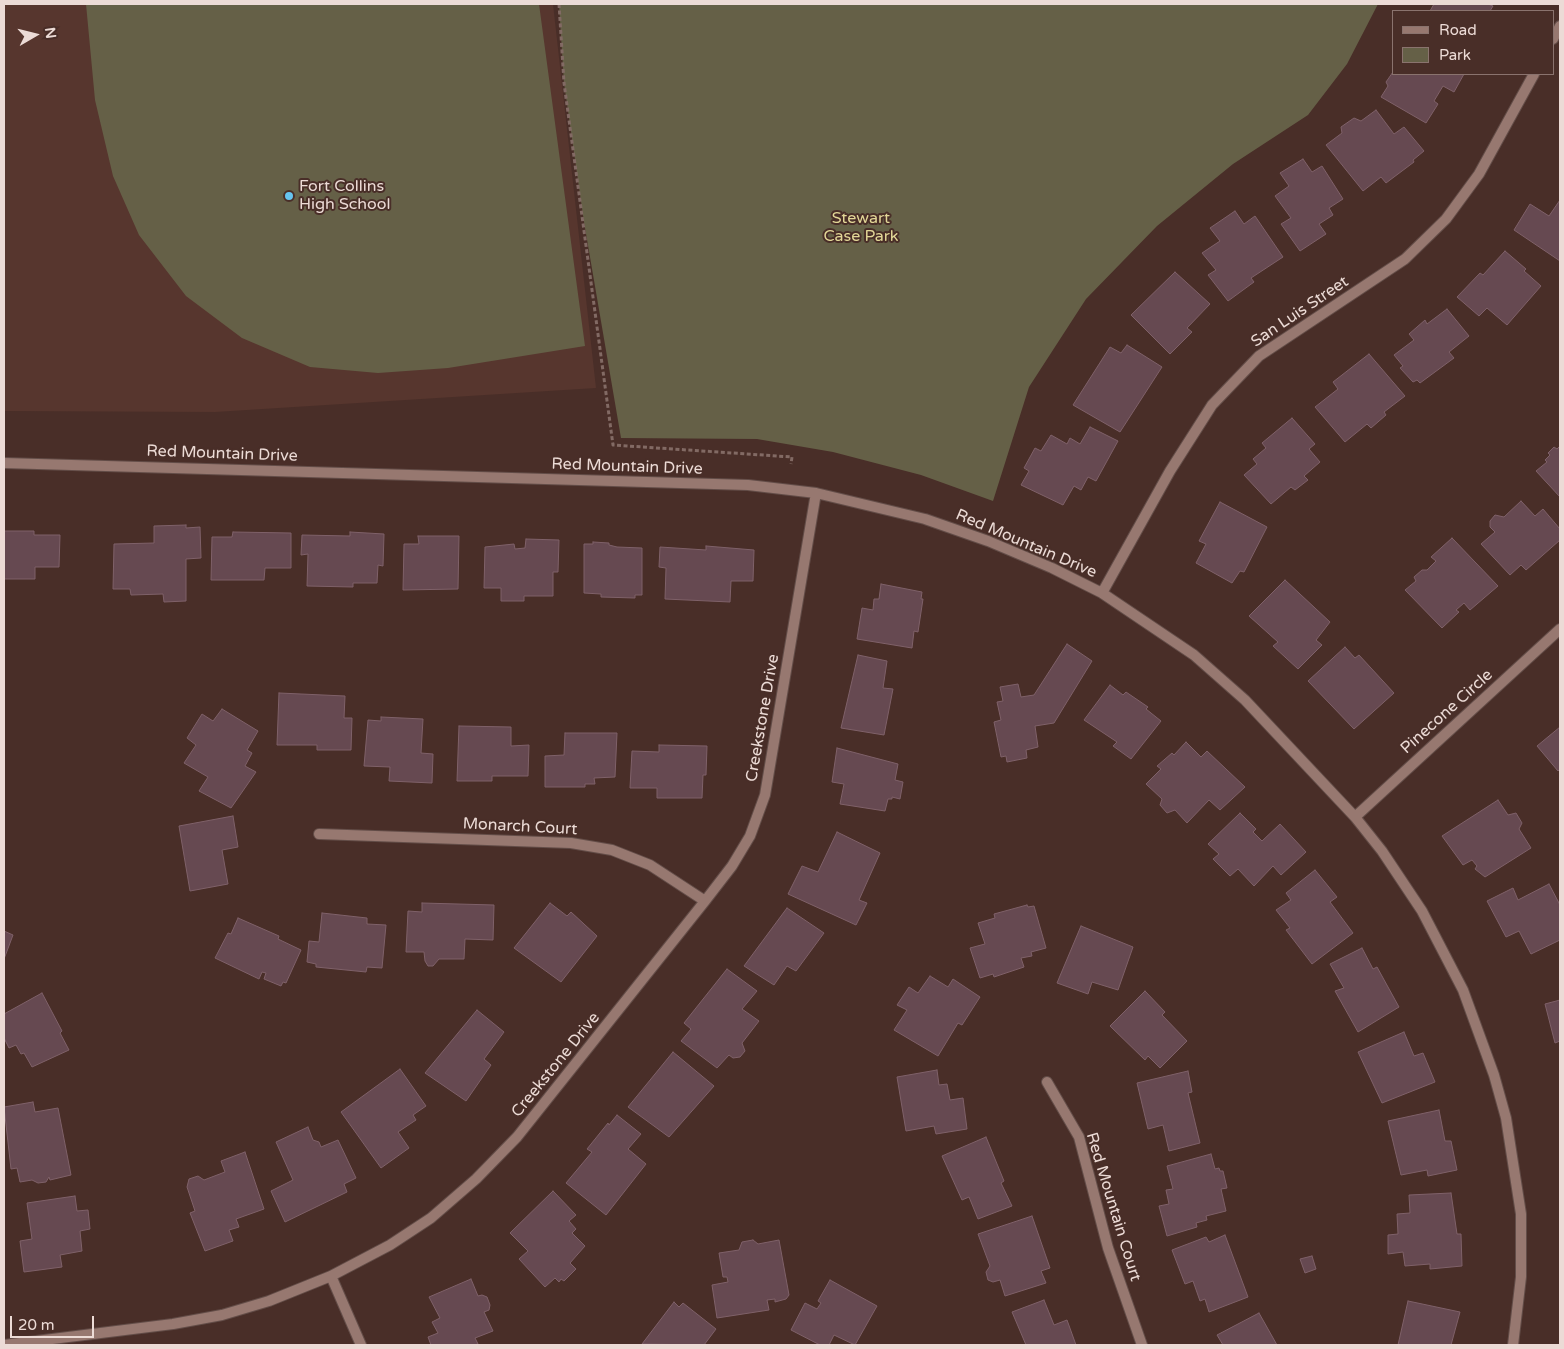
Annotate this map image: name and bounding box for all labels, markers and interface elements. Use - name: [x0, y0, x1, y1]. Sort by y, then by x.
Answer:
- north arrow: [10, 10, 60, 60]
- legend: [1392, 10, 1554, 75]
- text: Road: [1439, 21, 1477, 39]
- text: N: [41, 26, 60, 40]
- text: Park: [1439, 46, 1471, 64]
- place label: Fort Collins High School: [299, 177, 390, 215]
- marker: Fort Collins High School: [283, 190, 295, 202]
- park label: Stewart Case Park: [823, 209, 899, 247]
- street label: San Luis Street: [1248, 272, 1352, 352]
- street label: Red Mountain Drive: [146, 442, 298, 466]
- street label: Red Mountain Drive: [551, 455, 703, 479]
- street label: Red Mountain Drive: [953, 506, 1099, 582]
- street label: Creekstone Drive: [742, 653, 784, 783]
- street label: Pinecone Circle: [1397, 666, 1497, 758]
- street label: Monarch Court: [462, 814, 578, 840]
- street label: Creekstone Drive: [508, 1009, 604, 1121]
- street label: Red Mountain Court: [1081, 1130, 1145, 1284]
- scale bar: [12, 1306, 96, 1338]
- text: 20 m: [18, 1316, 55, 1334]

